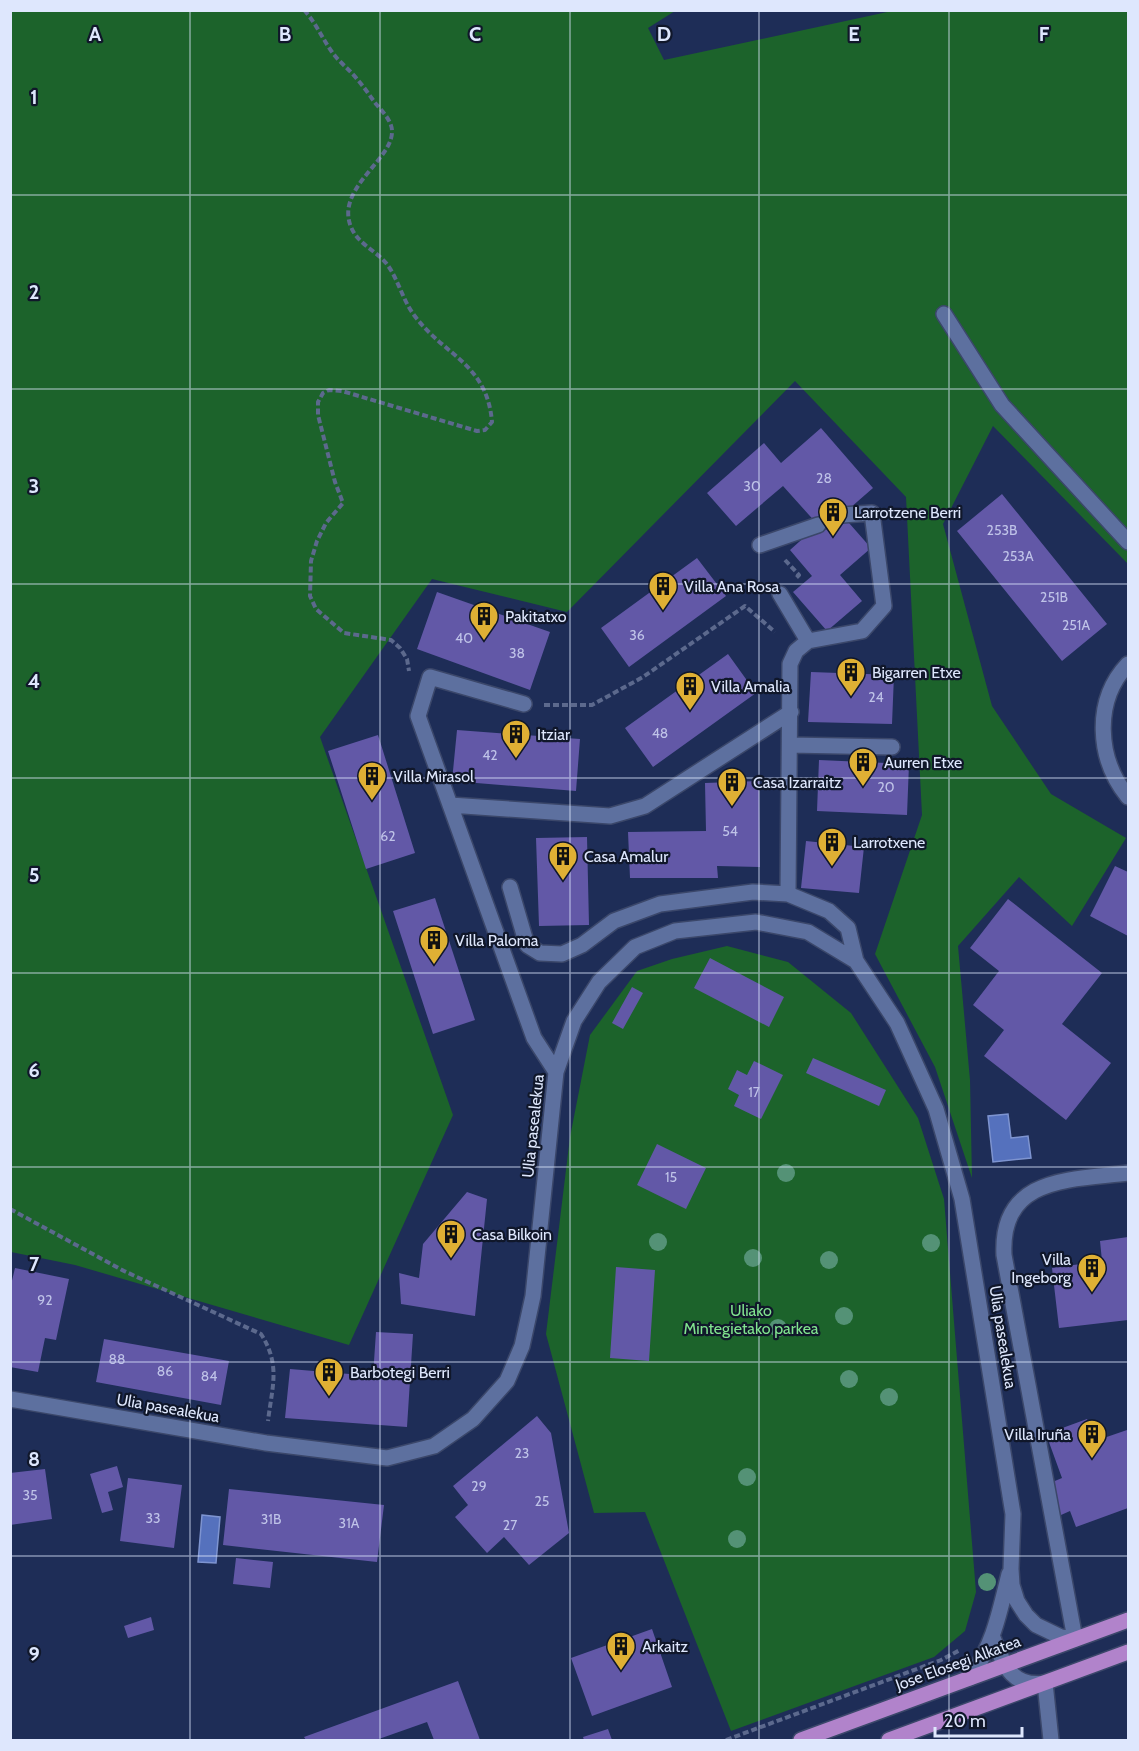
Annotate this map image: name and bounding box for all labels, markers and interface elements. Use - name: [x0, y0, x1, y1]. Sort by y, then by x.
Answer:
- text: A: [89, 22, 102, 46]
- text: B: [279, 22, 291, 46]
- text: C: [469, 22, 481, 46]
- text: D: [657, 22, 671, 46]
- text: E: [848, 22, 860, 46]
- text: F: [1039, 22, 1050, 46]
- text: 1: [30, 85, 38, 109]
- text: 2: [29, 280, 39, 304]
- house number: 28: [816, 469, 832, 487]
- text: 3: [29, 474, 39, 498]
- house number: 30: [743, 477, 761, 495]
- building icon: Larrotzene Berri: [817, 496, 849, 538]
- place label: Larrotzene Berri: [854, 503, 961, 522]
- house number: 253B: [987, 521, 1017, 539]
- house number: 253A: [1002, 547, 1034, 565]
- building icon: Villa Ana Rosa: [647, 570, 679, 612]
- place label: Villa Ana Rosa: [684, 577, 780, 596]
- house number: 251B: [1040, 588, 1068, 606]
- building icon: Pakitatxo: [468, 600, 500, 642]
- place label: Pakitatxo: [505, 607, 567, 626]
- house number: 251A: [1062, 616, 1090, 634]
- house number: 36: [629, 626, 645, 644]
- house number: 40: [455, 629, 473, 647]
- house number: 38: [509, 644, 525, 662]
- building icon: Bigarren Etxe: [835, 656, 867, 698]
- place label: Bigarren Etxe: [872, 663, 961, 682]
- text: 4: [28, 669, 40, 693]
- building icon: Villa Amalia: [674, 670, 706, 712]
- place label: Villa Amalia: [711, 677, 790, 696]
- house number: 24: [868, 688, 884, 706]
- building icon: Itziar: [500, 718, 532, 760]
- house number: 48: [652, 724, 668, 742]
- place label: Itziar: [537, 725, 571, 744]
- house number: 42: [482, 746, 498, 764]
- building icon: Aurren Etxe: [847, 746, 879, 788]
- place label: Aurren Etxe: [884, 753, 962, 772]
- building icon: Villa Mirasol: [356, 760, 388, 802]
- building icon: Casa Izarraitz: [716, 766, 748, 808]
- place label: Villa Mirasol: [393, 767, 474, 786]
- place label: Casa Izarraitz: [753, 773, 842, 792]
- house number: 20: [877, 778, 895, 796]
- house number: 54: [722, 822, 738, 840]
- building icon: Larrotxene: [816, 826, 848, 868]
- house number: 62: [380, 827, 396, 845]
- place label: Larrotxene: [853, 833, 925, 852]
- building icon: Casa Amalur: [547, 840, 579, 882]
- place label: Casa Amalur: [584, 847, 669, 866]
- text: 5: [29, 863, 39, 887]
- building icon: Villa Paloma: [418, 924, 450, 966]
- place label: Villa Paloma: [455, 931, 539, 950]
- text: 6: [28, 1058, 40, 1082]
- street label: Ulia pasealekua: [518, 1073, 548, 1179]
- house number: 17: [748, 1083, 760, 1101]
- house number: 15: [665, 1168, 677, 1186]
- building icon: Casa Bilkoin: [435, 1218, 467, 1260]
- place label: Casa Bilkoin: [472, 1225, 552, 1244]
- place label: Villa Ingeborg: [1011, 1250, 1072, 1287]
- text: 7: [29, 1252, 40, 1276]
- building icon: Villa Ingeborg: [1076, 1252, 1108, 1294]
- street label: Ulia pasealekua: [985, 1284, 1021, 1390]
- house number: 92: [37, 1291, 53, 1309]
- park label: Uliako Mintegietako parkea: [683, 1301, 819, 1338]
- house number: 88: [109, 1350, 125, 1368]
- building icon: Barbotegi Berri: [313, 1356, 345, 1398]
- house number: 86: [157, 1362, 173, 1380]
- place label: Barbotegi Berri: [350, 1363, 450, 1382]
- house number: 84: [201, 1367, 217, 1385]
- street label: Ulia pasealekua: [115, 1390, 221, 1426]
- building icon: Villa Iruña: [1076, 1418, 1108, 1460]
- place label: Villa Iruña: [1004, 1425, 1071, 1444]
- house number: 23: [515, 1444, 529, 1462]
- text: 8: [28, 1447, 40, 1471]
- house number: 29: [471, 1477, 487, 1495]
- house number: 35: [22, 1486, 38, 1504]
- house number: 25: [535, 1492, 549, 1510]
- house number: 33: [145, 1509, 161, 1527]
- house number: 31B: [261, 1510, 281, 1528]
- house number: 31A: [339, 1514, 360, 1532]
- house number: 27: [503, 1516, 517, 1534]
- building icon: Arkaitz: [605, 1630, 637, 1672]
- street label: Jose Elosegi Alkatea: [892, 1631, 1023, 1695]
- place label: Arkaitz: [642, 1637, 688, 1656]
- text: 9: [28, 1642, 40, 1666]
- scale bar: [935, 1700, 1022, 1738]
- text: 20 m: [944, 1710, 986, 1732]

